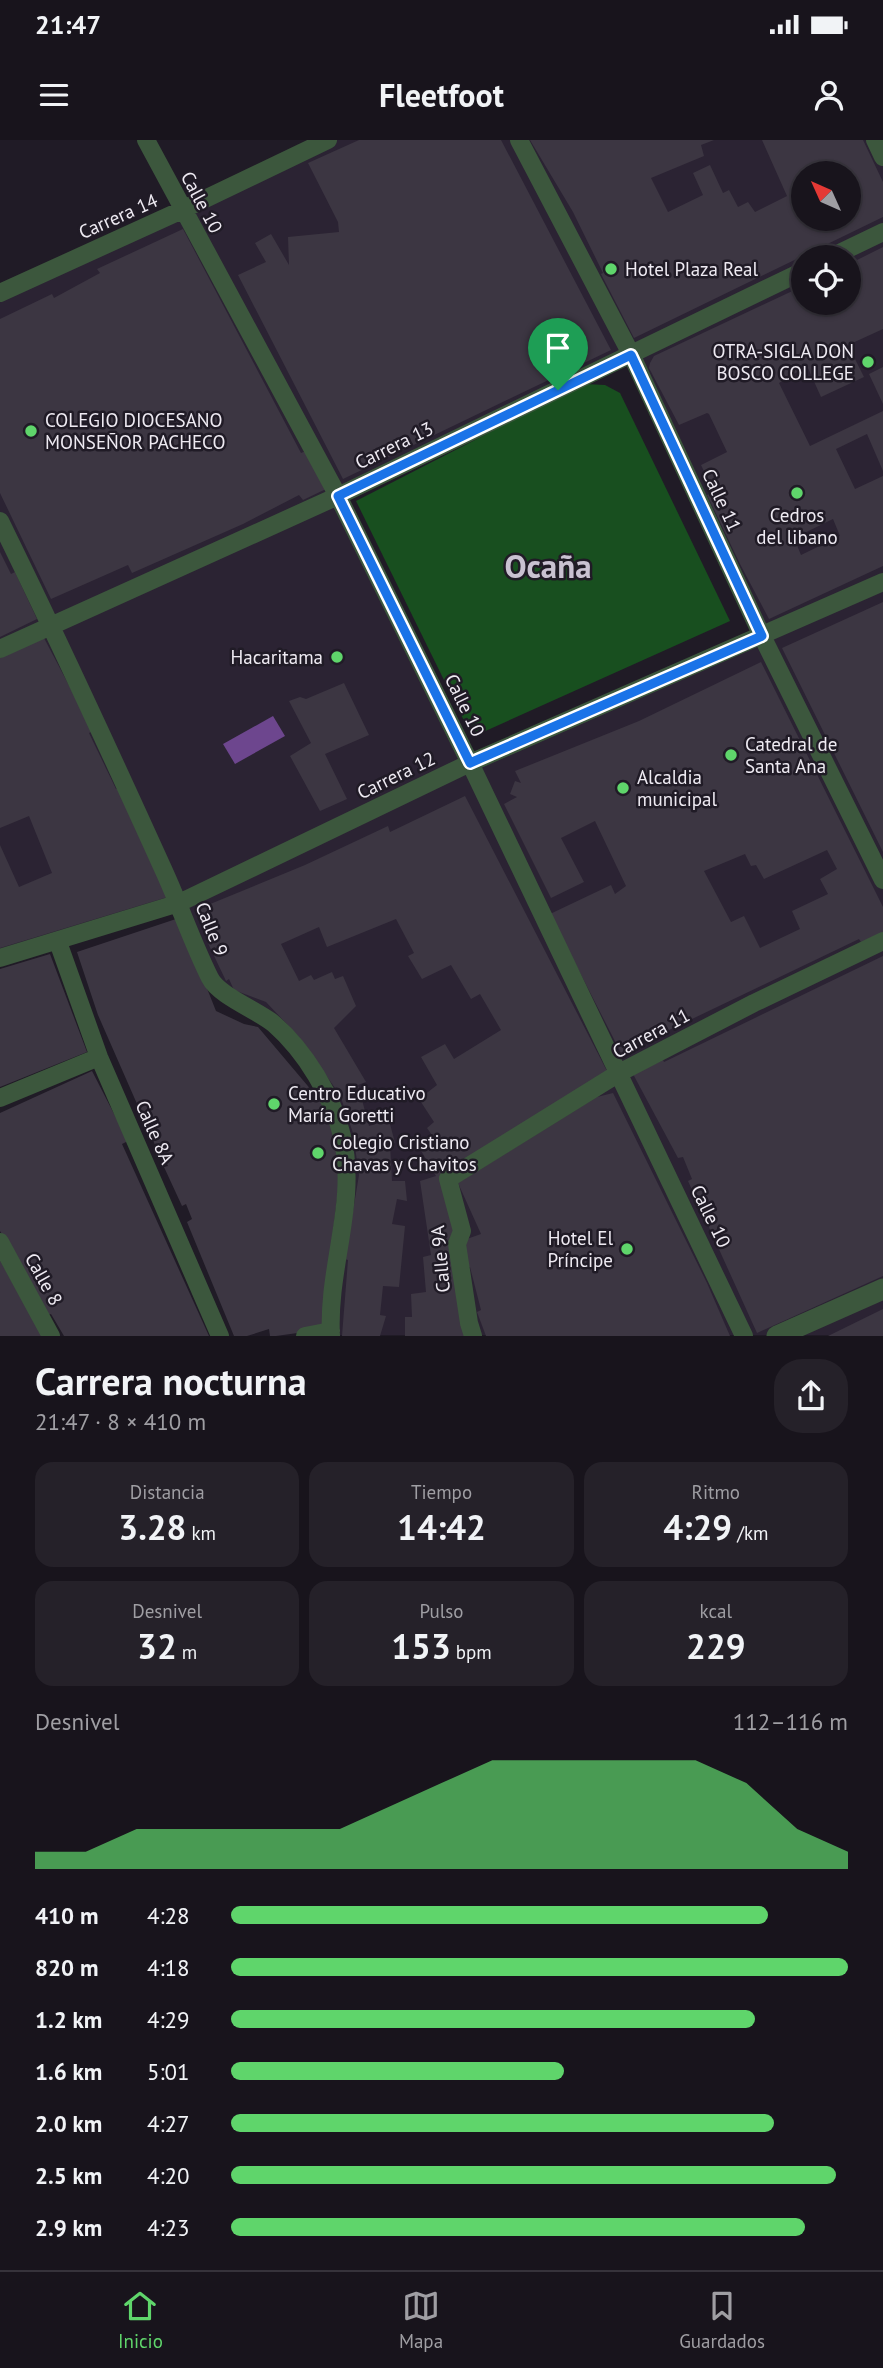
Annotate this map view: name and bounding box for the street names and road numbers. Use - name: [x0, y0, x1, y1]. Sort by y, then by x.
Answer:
- street label: Calle 10: [176, 167, 228, 237]
- street label: Carrera 14: [75, 188, 161, 244]
- street label: Carrera 13: [351, 416, 437, 474]
- street label: Calle 11: [697, 465, 747, 535]
- street label: Calle 10: [440, 670, 490, 740]
- street label: Carrera 12: [353, 746, 439, 804]
- street label: Calle 9: [190, 898, 234, 960]
- street label: Carrera 11: [608, 1003, 694, 1063]
- street label: Calle 8A: [130, 1096, 180, 1168]
- street label: Calle 10: [686, 1181, 736, 1251]
- street label: Calle 9A: [425, 1224, 455, 1294]
- street label: Calle 8: [20, 1249, 68, 1309]

